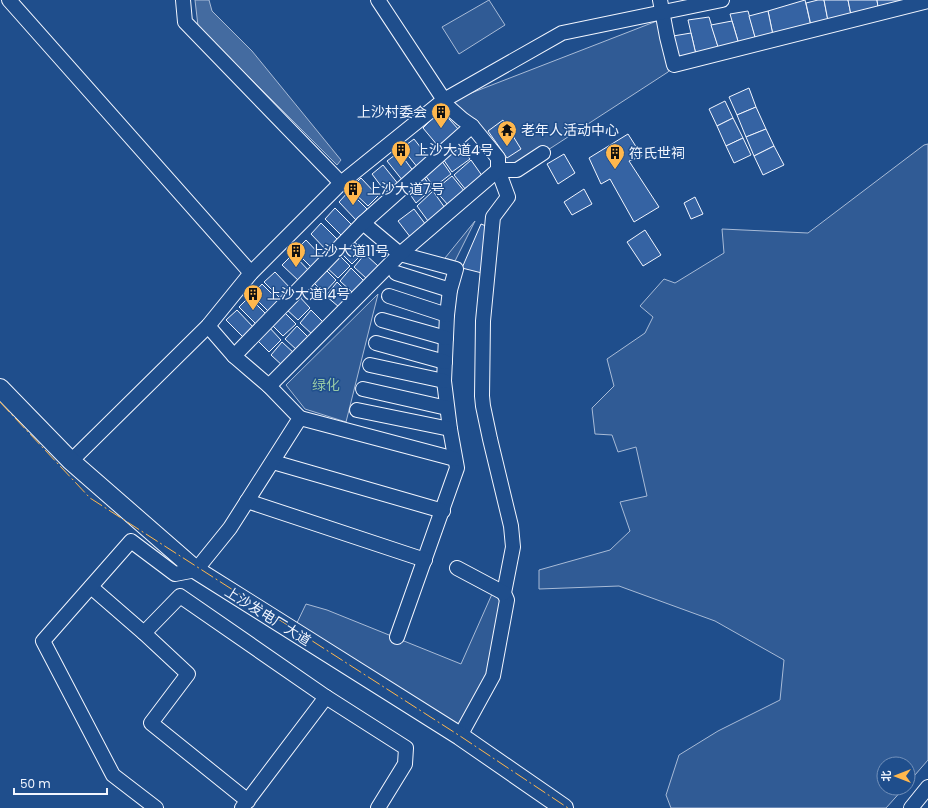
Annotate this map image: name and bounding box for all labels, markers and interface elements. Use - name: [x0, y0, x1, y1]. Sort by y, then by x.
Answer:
- building icon: 上沙村委会: [430, 101, 452, 129]
- place label: 上沙村委会: [357, 102, 427, 122]
- temple icon: 老年人活动中心: [496, 119, 518, 147]
- place label: 老年人活动中心: [521, 120, 619, 140]
- building icon: 上沙大道4号: [390, 139, 412, 167]
- place label: 上沙大道4号: [415, 140, 494, 160]
- building icon: 符氏世祠: [604, 142, 626, 170]
- place label: 符氏世祠: [629, 143, 685, 163]
- building icon: 上沙大道7号: [342, 178, 364, 206]
- place label: 上沙大道7号: [367, 179, 445, 199]
- building icon: 上沙大道11号: [285, 240, 307, 268]
- place label: 上沙大道11号: [310, 241, 389, 261]
- building icon: 上沙大道14号: [242, 283, 264, 311]
- place label: 上沙大道14号: [267, 284, 350, 304]
- park label: 绿化: [312, 375, 340, 395]
- street label: 上沙发电厂大道: [221, 582, 315, 650]
- north arrow: [876, 756, 916, 796]
- scale bar: [14, 770, 107, 796]
- text: 北: [878, 771, 894, 782]
- text: 50 m: [20, 775, 51, 792]

